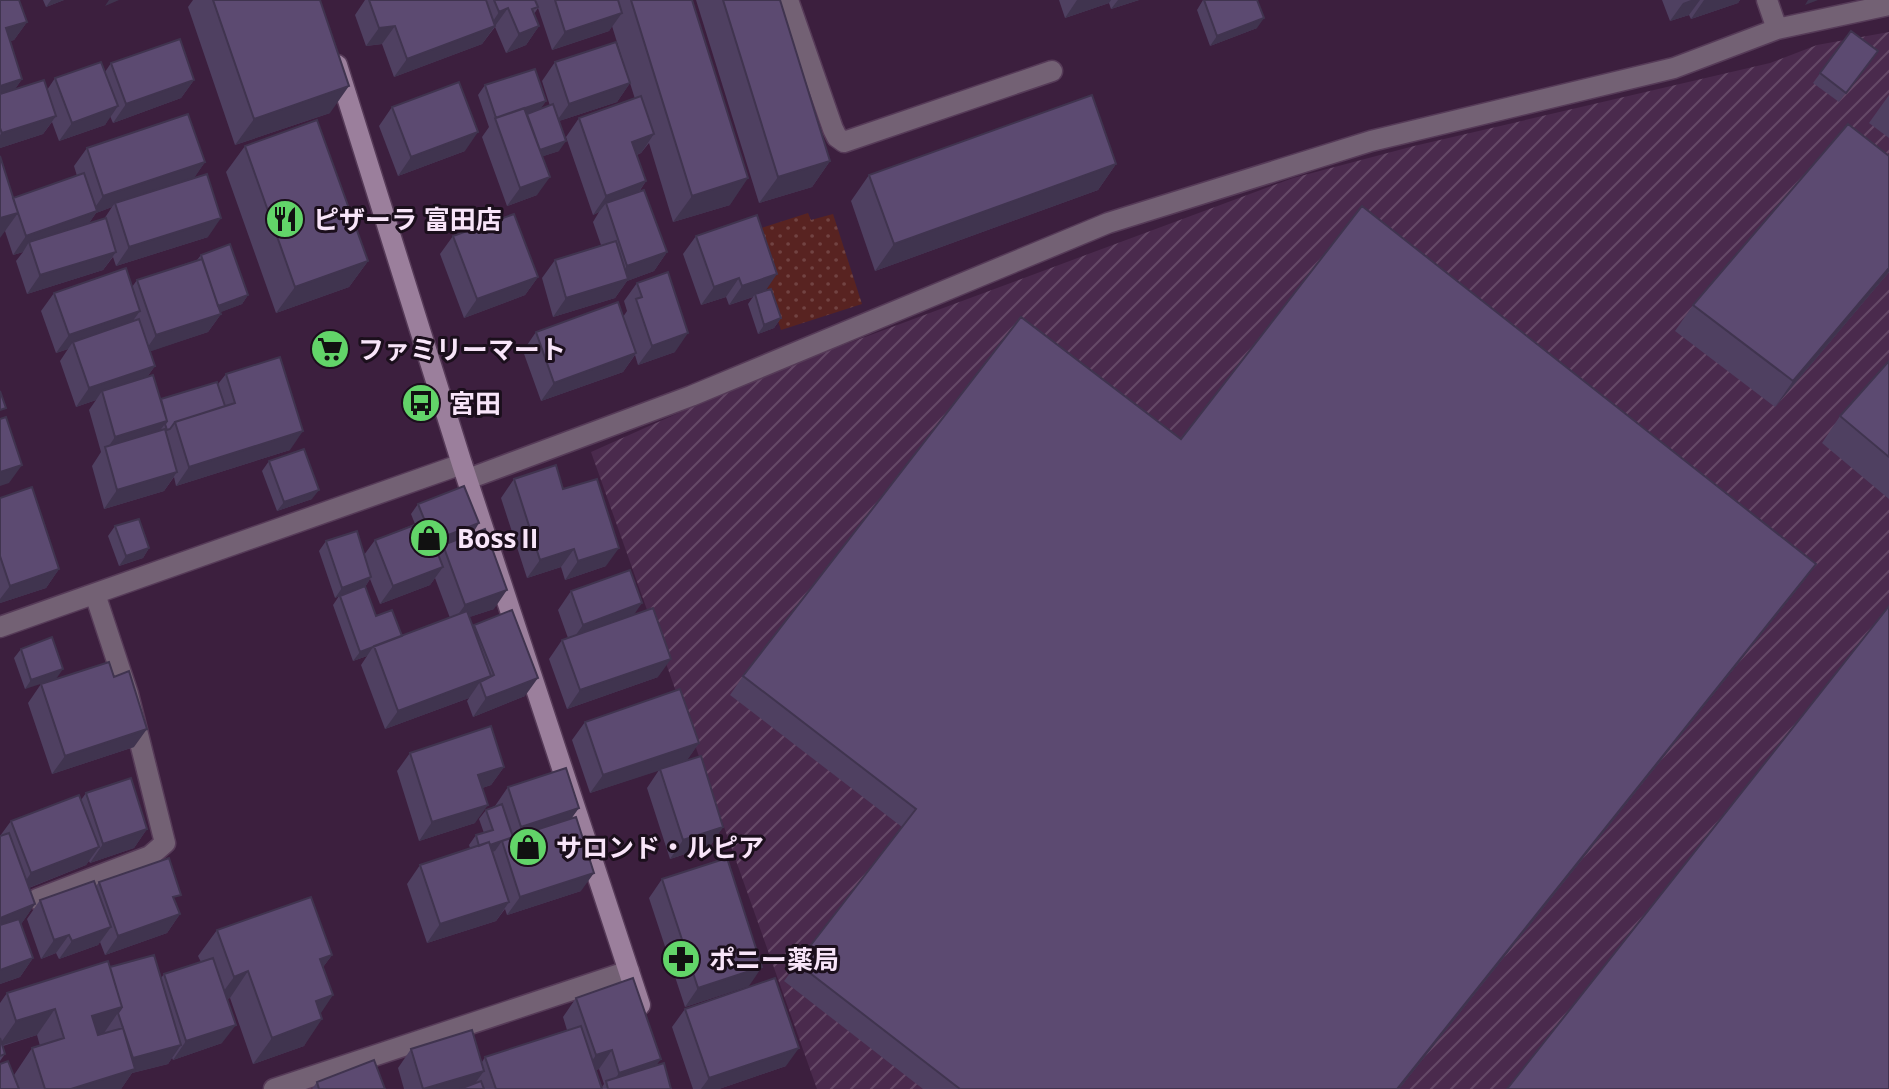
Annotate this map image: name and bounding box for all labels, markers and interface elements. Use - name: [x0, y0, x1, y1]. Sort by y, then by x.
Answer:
- restaurant icon: ピザーラ 富田店: [264, 198, 306, 240]
- place label: ピザーラ 富田店: [313, 201, 502, 237]
- supermarket icon: ファミリーマート: [309, 328, 351, 370]
- place label: ファミリーマート: [358, 331, 566, 367]
- bus stop icon: 宮田: [400, 382, 442, 424]
- place label: 宮田: [449, 385, 501, 421]
- shop icon: BossⅡ: [408, 517, 450, 559]
- place label: BossⅡ: [457, 520, 543, 556]
- shop icon: サロンド・ルピア: [507, 826, 549, 868]
- place label: サロンド・ルピア: [556, 829, 764, 865]
- pharmacy icon: ポニー薬局: [660, 938, 702, 980]
- place label: ポニー薬局: [709, 941, 839, 977]

